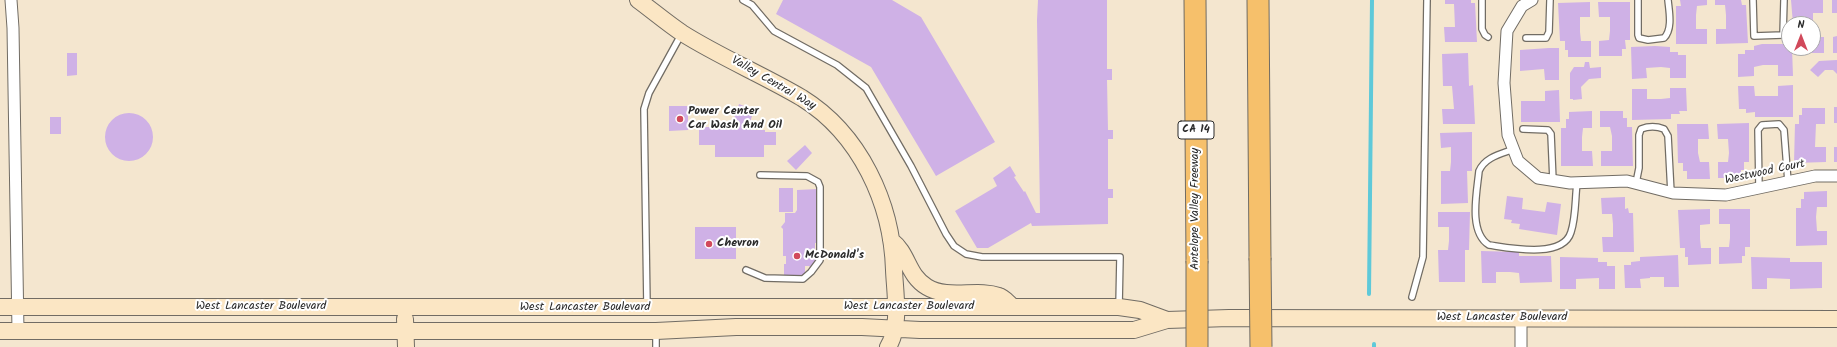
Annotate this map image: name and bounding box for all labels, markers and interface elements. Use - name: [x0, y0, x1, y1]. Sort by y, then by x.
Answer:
- north arrow: [1781, 16, 1821, 56]
- text: N: [1798, 16, 1804, 34]
- street label: Valley Central Way: [728, 54, 818, 114]
- place label: Power Center Car Wash And Oil: [688, 105, 782, 133]
- marker: Power Center Car Wash And Oil: [675, 114, 685, 124]
- road number: CA 14: [1178, 121, 1214, 139]
- street label: Antelope Valley Freeway: [1189, 148, 1203, 270]
- street label: Westwood Court: [1724, 158, 1806, 188]
- place label: Chevron: [717, 237, 759, 251]
- marker: Chevron: [704, 239, 714, 249]
- place label: McDonald's: [805, 249, 864, 263]
- marker: McDonald's: [792, 251, 802, 261]
- street label: West Lancaster Boulevard: [196, 300, 326, 314]
- street label: West Lancaster Boulevard: [844, 300, 974, 314]
- street label: West Lancaster Boulevard: [520, 301, 650, 315]
- street label: West Lancaster Boulevard: [1437, 311, 1567, 325]

